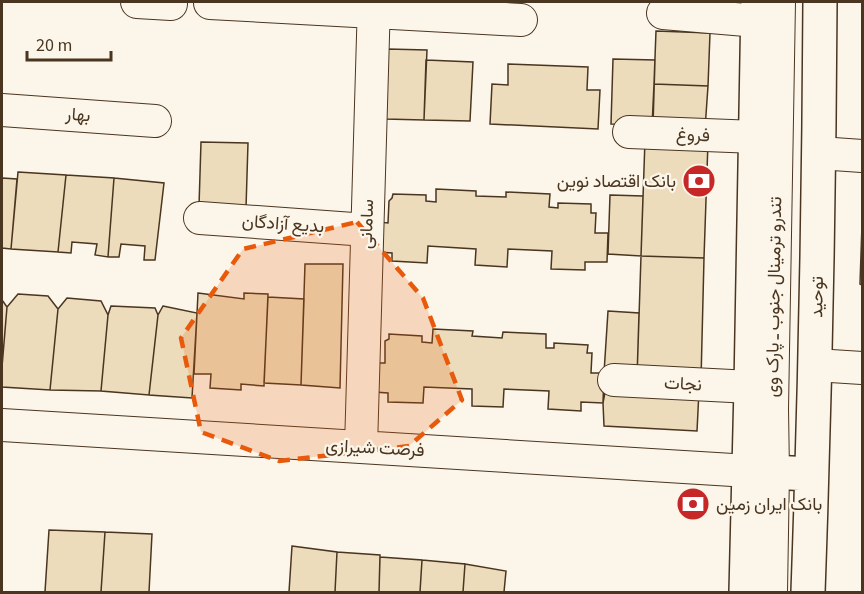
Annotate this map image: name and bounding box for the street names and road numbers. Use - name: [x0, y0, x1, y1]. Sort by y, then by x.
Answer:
- street label: بهار: [64, 102, 91, 128]
- street label: فروغ: [675, 122, 711, 148]
- street label: تندرو ترمینال جنوب ـ پارک وی: [760, 196, 788, 398]
- street label: سامانی: [354, 199, 380, 249]
- street label: بدیع آزادگان: [241, 209, 325, 239]
- street label: توحید: [804, 276, 830, 318]
- street label: نجات: [663, 371, 703, 397]
- street label: فرصت شیرازی: [325, 433, 425, 463]

